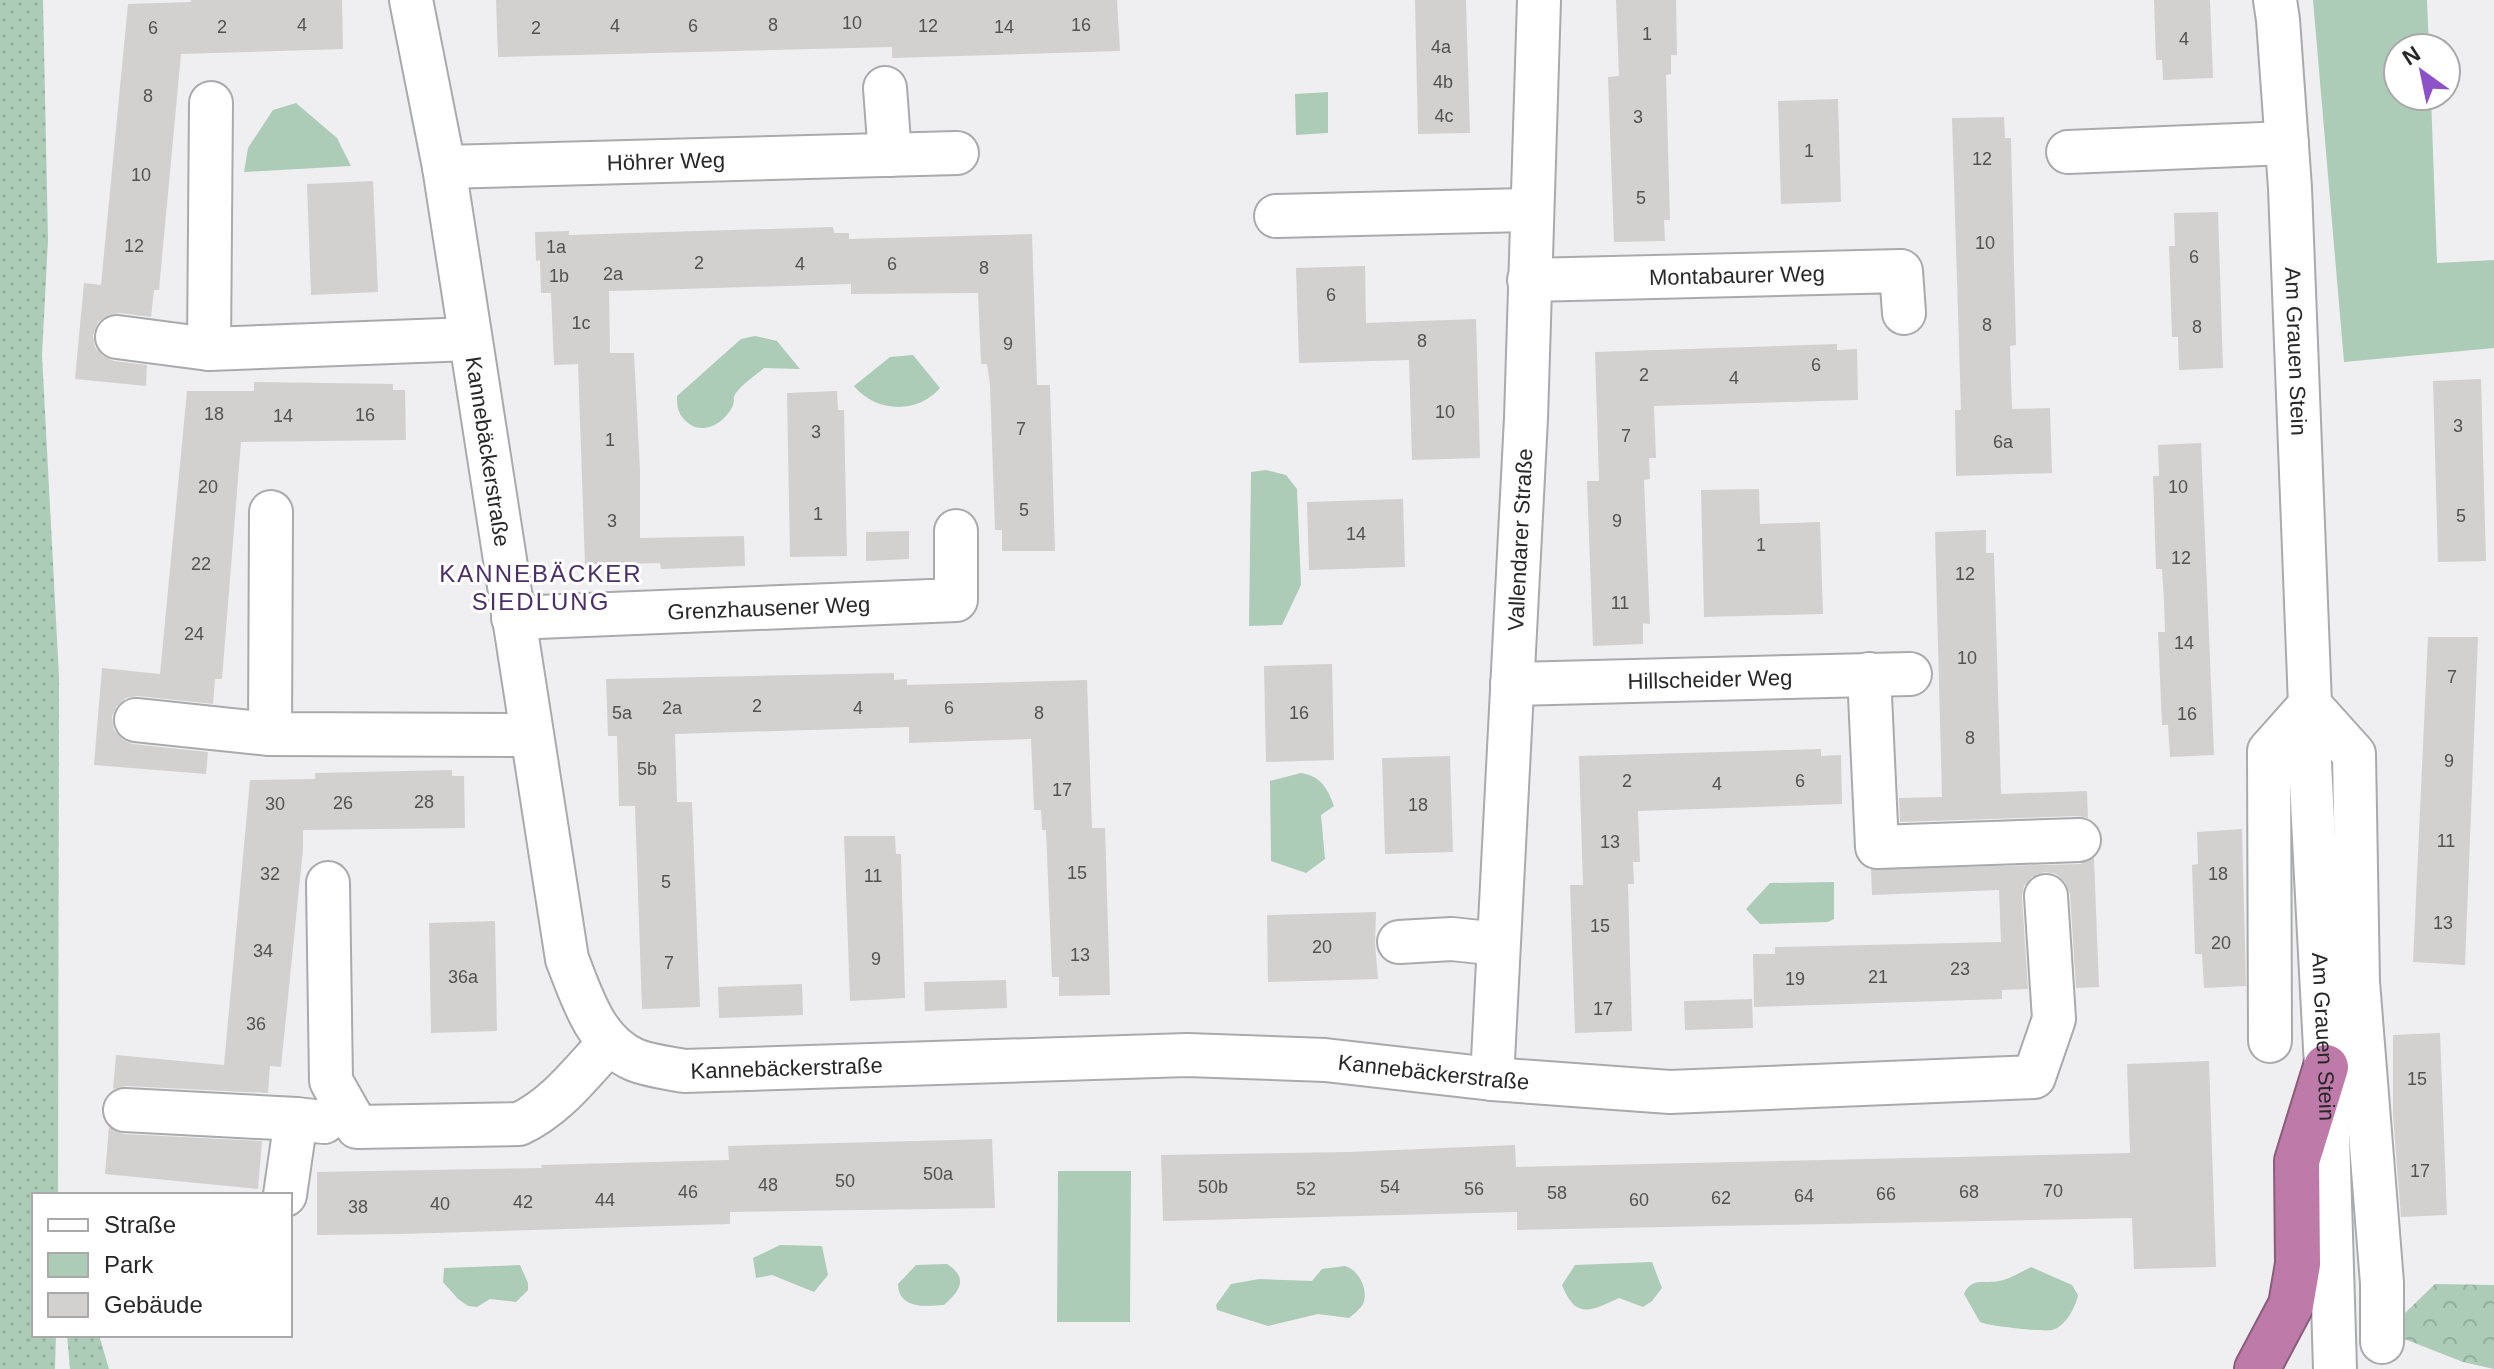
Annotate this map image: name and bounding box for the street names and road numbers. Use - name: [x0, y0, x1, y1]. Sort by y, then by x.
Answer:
- street label: Höhrer Weg: [606, 147, 725, 176]
- street label: Montabaurer Weg: [1649, 261, 1825, 290]
- street label: Am Grauen Stein: [2280, 266, 2312, 436]
- street label: Kannebäckerstraße: [461, 355, 515, 548]
- street label: Vallendarer Straße: [1503, 448, 1537, 632]
- street label: Grenzhausener Weg: [667, 592, 871, 625]
- street label: Hillscheider Weg: [1627, 665, 1793, 694]
- street label: Am Grauen Stein: [2307, 952, 2340, 1121]
- street label: Kannebäckerstraße: [1337, 1050, 1530, 1095]
- street label: Kannebäckerstraße: [690, 1053, 883, 1084]

